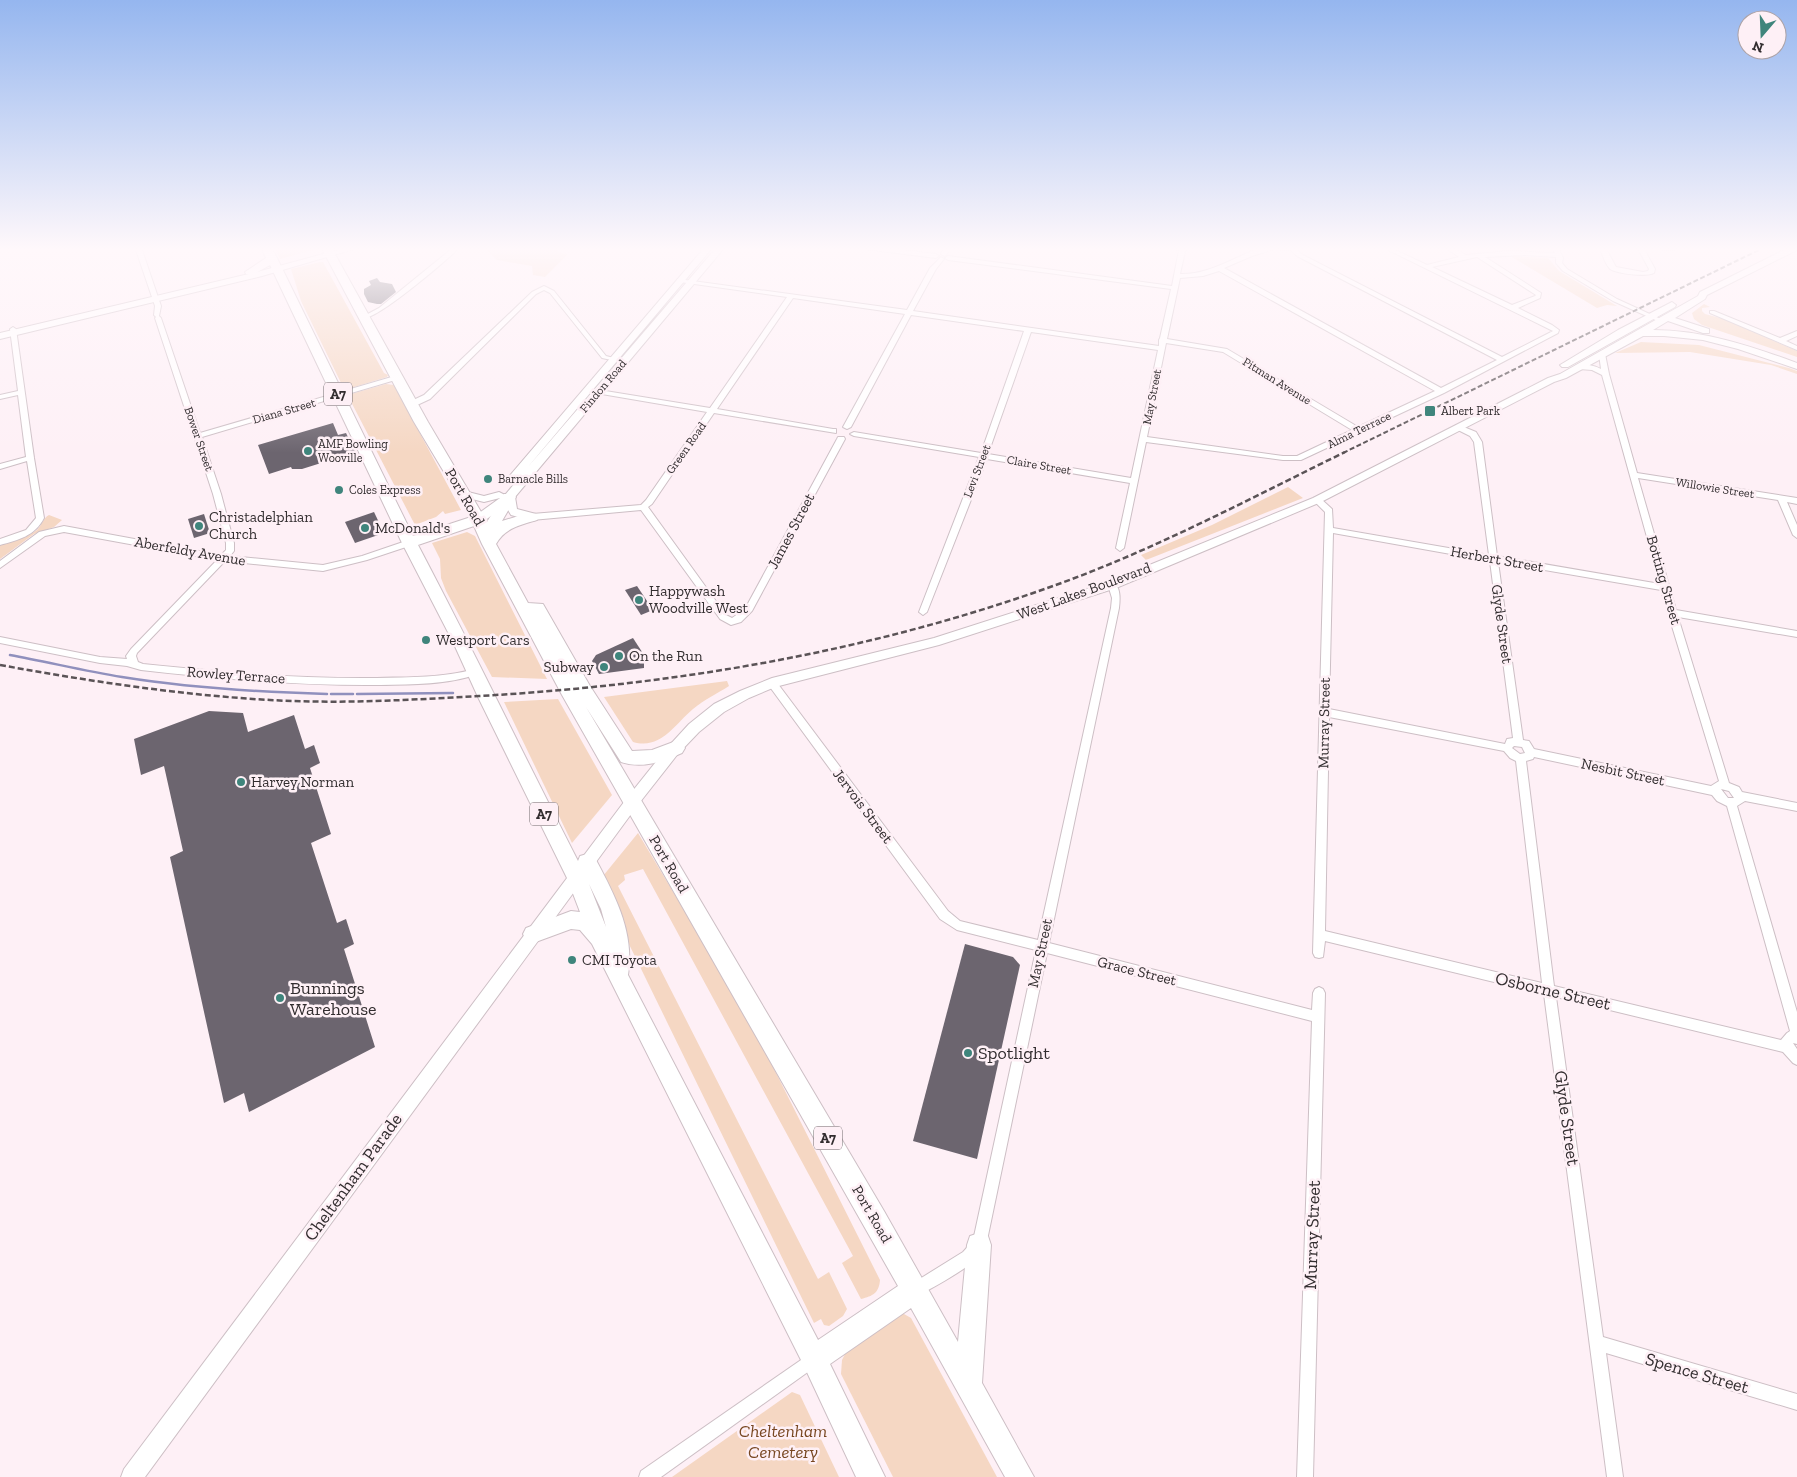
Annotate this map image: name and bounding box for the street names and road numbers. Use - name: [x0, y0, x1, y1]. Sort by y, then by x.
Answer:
- street label: Pitman Avenue: [1240, 354, 1314, 408]
- street label: Findon Road: [577, 356, 630, 415]
- street label: May Street: [1140, 368, 1164, 426]
- road number: A7: [324, 382, 352, 406]
- street label: Diana Street: [251, 395, 318, 427]
- street label: Bower Street: [181, 405, 217, 474]
- street label: Alma Terrace: [1325, 408, 1393, 451]
- street label: Green Road: [663, 419, 709, 477]
- street label: Levi Street: [960, 442, 994, 500]
- street label: Claire Street: [1006, 452, 1073, 478]
- street label: Port Road: [441, 465, 489, 530]
- street label: Willowie Street: [1675, 475, 1756, 501]
- street label: James Street: [764, 490, 819, 572]
- street label: Aberfeldy Avenue: [133, 532, 247, 570]
- street label: Botting Street: [1643, 533, 1685, 627]
- street label: Herbert Street: [1449, 542, 1545, 576]
- street label: West Lakes Boulevard: [1015, 558, 1154, 624]
- street label: Glyde Street: [1488, 583, 1517, 665]
- street label: Rowley Terrace: [186, 663, 286, 687]
- street label: Murray Street: [1314, 677, 1334, 769]
- street label: Nesbit Street: [1580, 754, 1667, 790]
- street label: Jervois Street: [829, 765, 897, 847]
- road number: A7: [530, 802, 558, 826]
- street label: Port Road: [645, 832, 693, 897]
- street label: May Street: [1024, 916, 1056, 989]
- street label: Grace Street: [1096, 952, 1179, 990]
- street label: Osborne Street: [1493, 967, 1613, 1015]
- street label: Glyde Street: [1549, 1069, 1585, 1167]
- street label: Cheltenham Parade: [299, 1109, 407, 1245]
- road number: A7: [814, 1126, 842, 1150]
- street label: Murray Street: [1299, 1180, 1325, 1290]
- street label: Port Road: [848, 1182, 896, 1247]
- street label: Spence Street: [1643, 1348, 1752, 1398]

